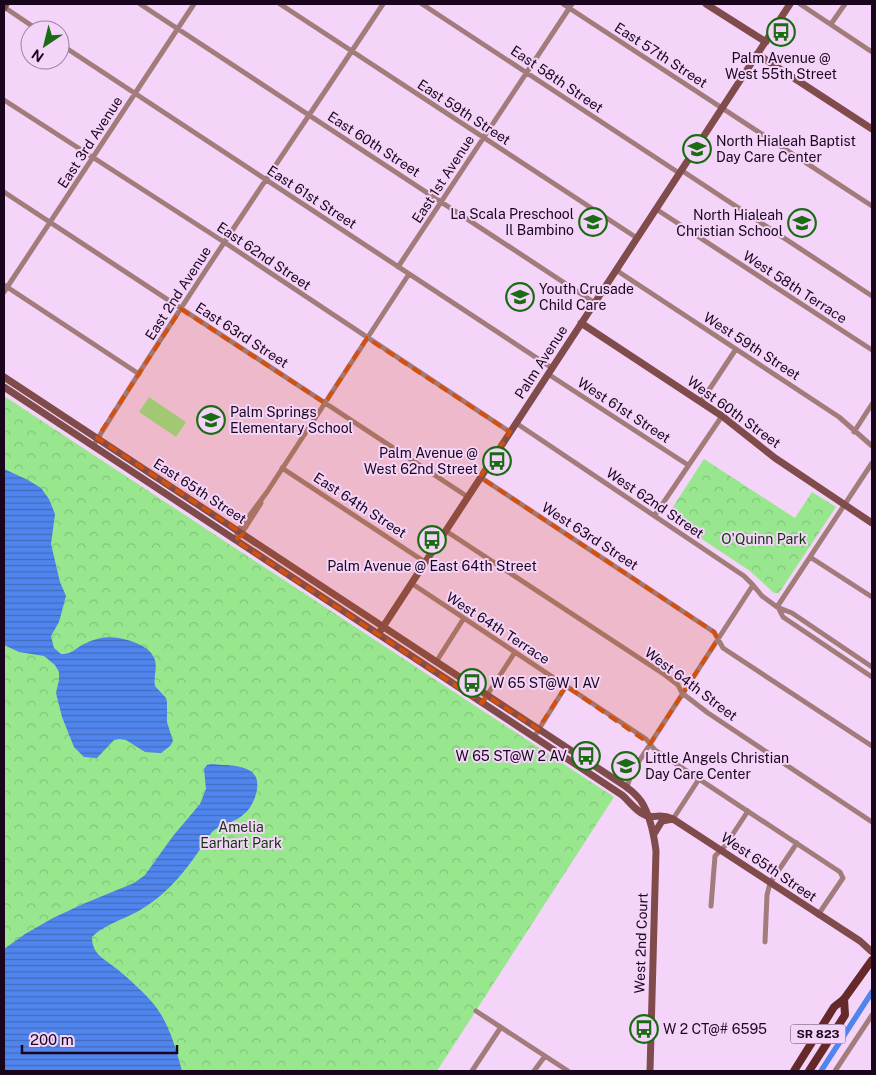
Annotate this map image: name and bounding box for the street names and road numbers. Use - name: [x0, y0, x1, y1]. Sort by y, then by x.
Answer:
- street label: East 57th Street: [612, 19, 710, 91]
- street label: East 58th Street: [508, 42, 606, 116]
- street label: East 59th Street: [415, 76, 513, 148]
- street label: East 3rd Avenue: [54, 93, 126, 191]
- street label: East 60th Street: [325, 108, 423, 180]
- street label: East 1st Avenue: [409, 132, 477, 226]
- street label: East 61st Street: [264, 162, 360, 232]
- street label: East 62nd Street: [214, 219, 314, 293]
- street label: East 2nd Avenue: [142, 243, 214, 343]
- street label: West 58th Terrace: [740, 247, 850, 327]
- street label: East 63rd Street: [193, 299, 291, 371]
- street label: West 59th Street: [701, 309, 803, 383]
- street label: Palm Avenue: [511, 322, 571, 402]
- street label: West 60th Street: [684, 373, 784, 451]
- street label: West 61st Street: [575, 374, 673, 446]
- street label: East 65th Street: [151, 455, 249, 527]
- street label: West 62nd Street: [603, 464, 707, 542]
- street label: East 64th Street: [311, 469, 409, 541]
- street label: West 63rd Street: [539, 499, 641, 573]
- street label: West 64th Terrace: [443, 589, 553, 667]
- street label: West 64th Street: [642, 644, 740, 724]
- street label: West 65th Street: [718, 829, 820, 905]
- street label: West 2nd Court: [631, 892, 651, 994]
- road number: SR 823: [790, 1024, 846, 1044]

